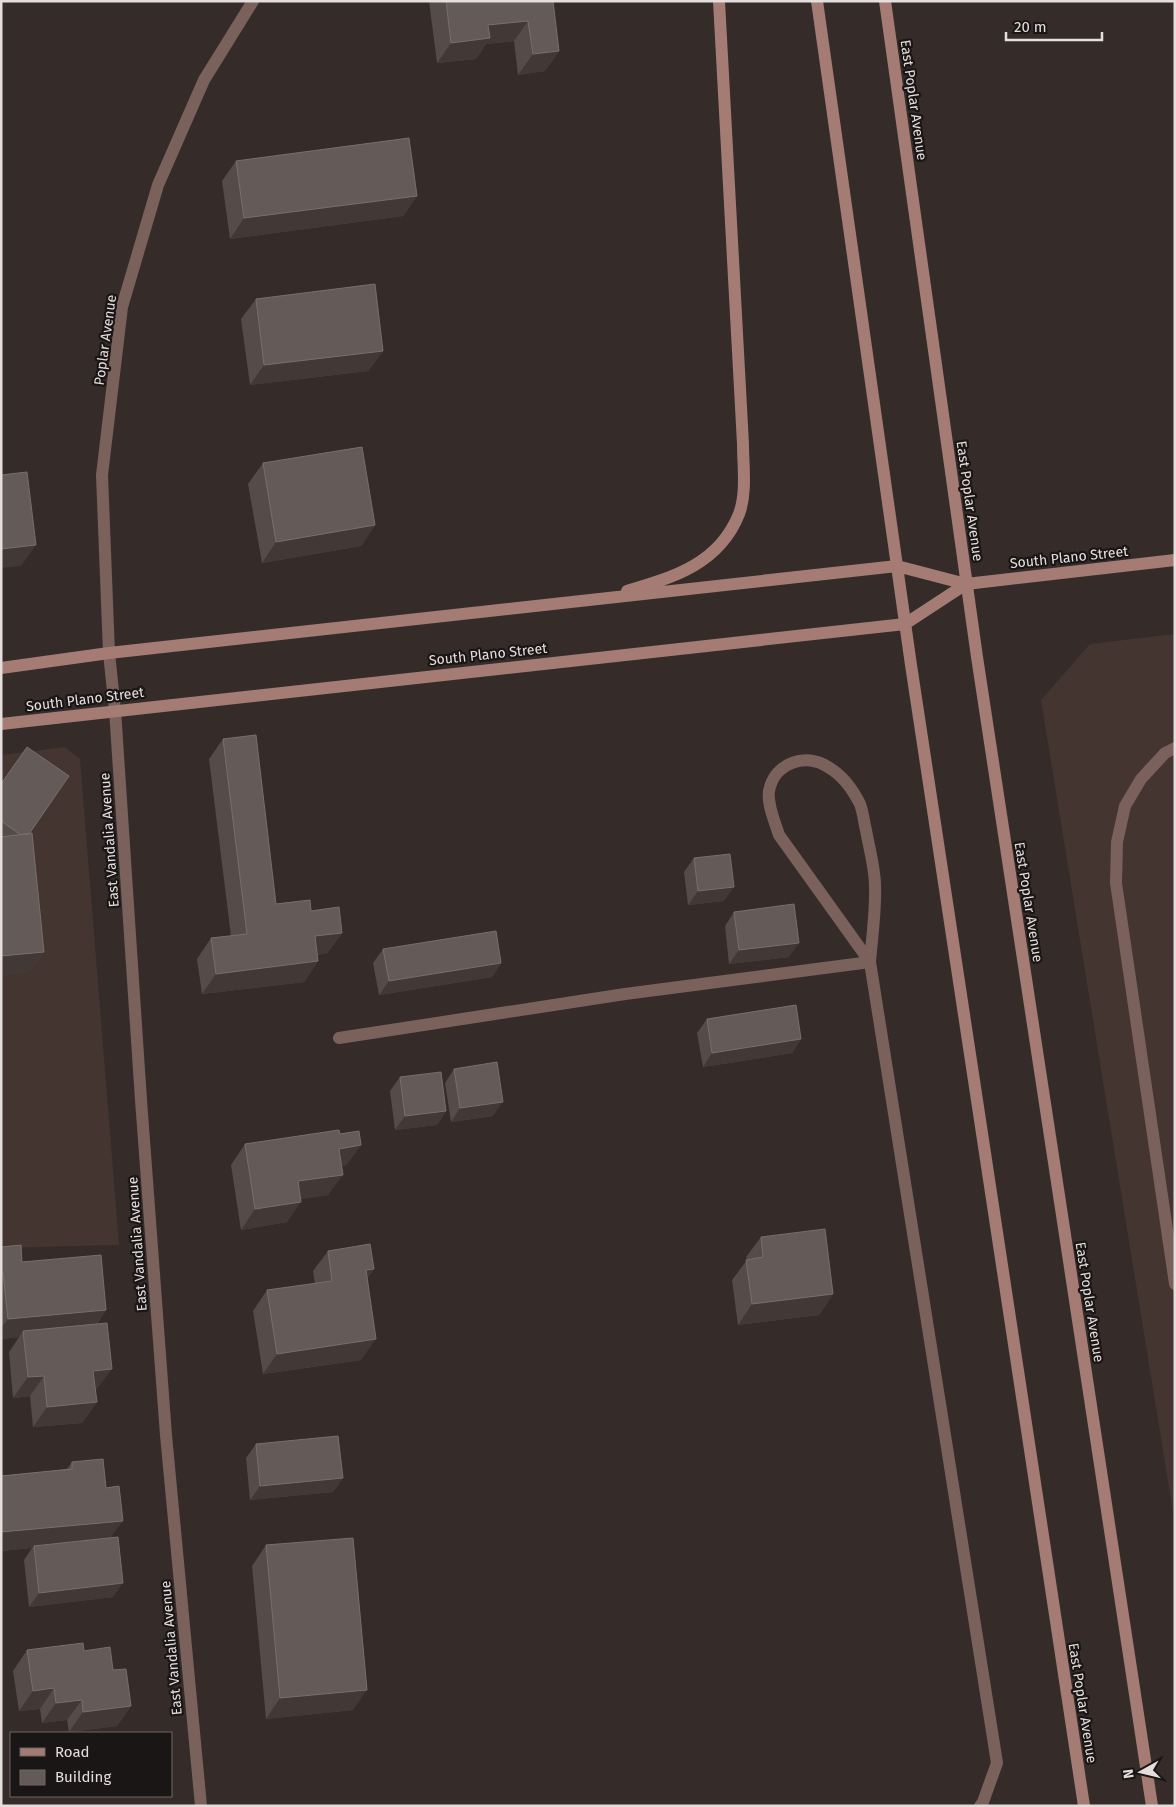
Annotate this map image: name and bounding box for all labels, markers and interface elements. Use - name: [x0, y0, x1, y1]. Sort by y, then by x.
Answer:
- scale bar: [1006, 10, 1102, 42]
- text: 20 m: [1014, 18, 1047, 36]
- street label: East Poplar Avenue: [897, 39, 930, 161]
- street label: Poplar Avenue: [91, 294, 120, 387]
- street label: East Poplar Avenue: [953, 440, 986, 562]
- street label: South Plano Street: [1009, 543, 1130, 572]
- street label: South Plano Street: [428, 640, 549, 669]
- street label: South Plano Street: [25, 684, 146, 715]
- street label: East Vandalia Avenue: [96, 772, 123, 908]
- street label: East Poplar Avenue: [1011, 841, 1046, 963]
- street label: East Vandalia Avenue: [124, 1176, 151, 1312]
- street label: East Poplar Avenue: [1072, 1241, 1107, 1363]
- street label: East Vandalia Avenue: [157, 1580, 186, 1716]
- street label: East Poplar Avenue: [1065, 1642, 1100, 1764]
- legend: [10, 1732, 172, 1797]
- text: Road: [55, 1743, 90, 1761]
- north arrow: [1116, 1747, 1166, 1797]
- text: Building: [55, 1768, 111, 1786]
- text: N: [1120, 1768, 1138, 1780]

